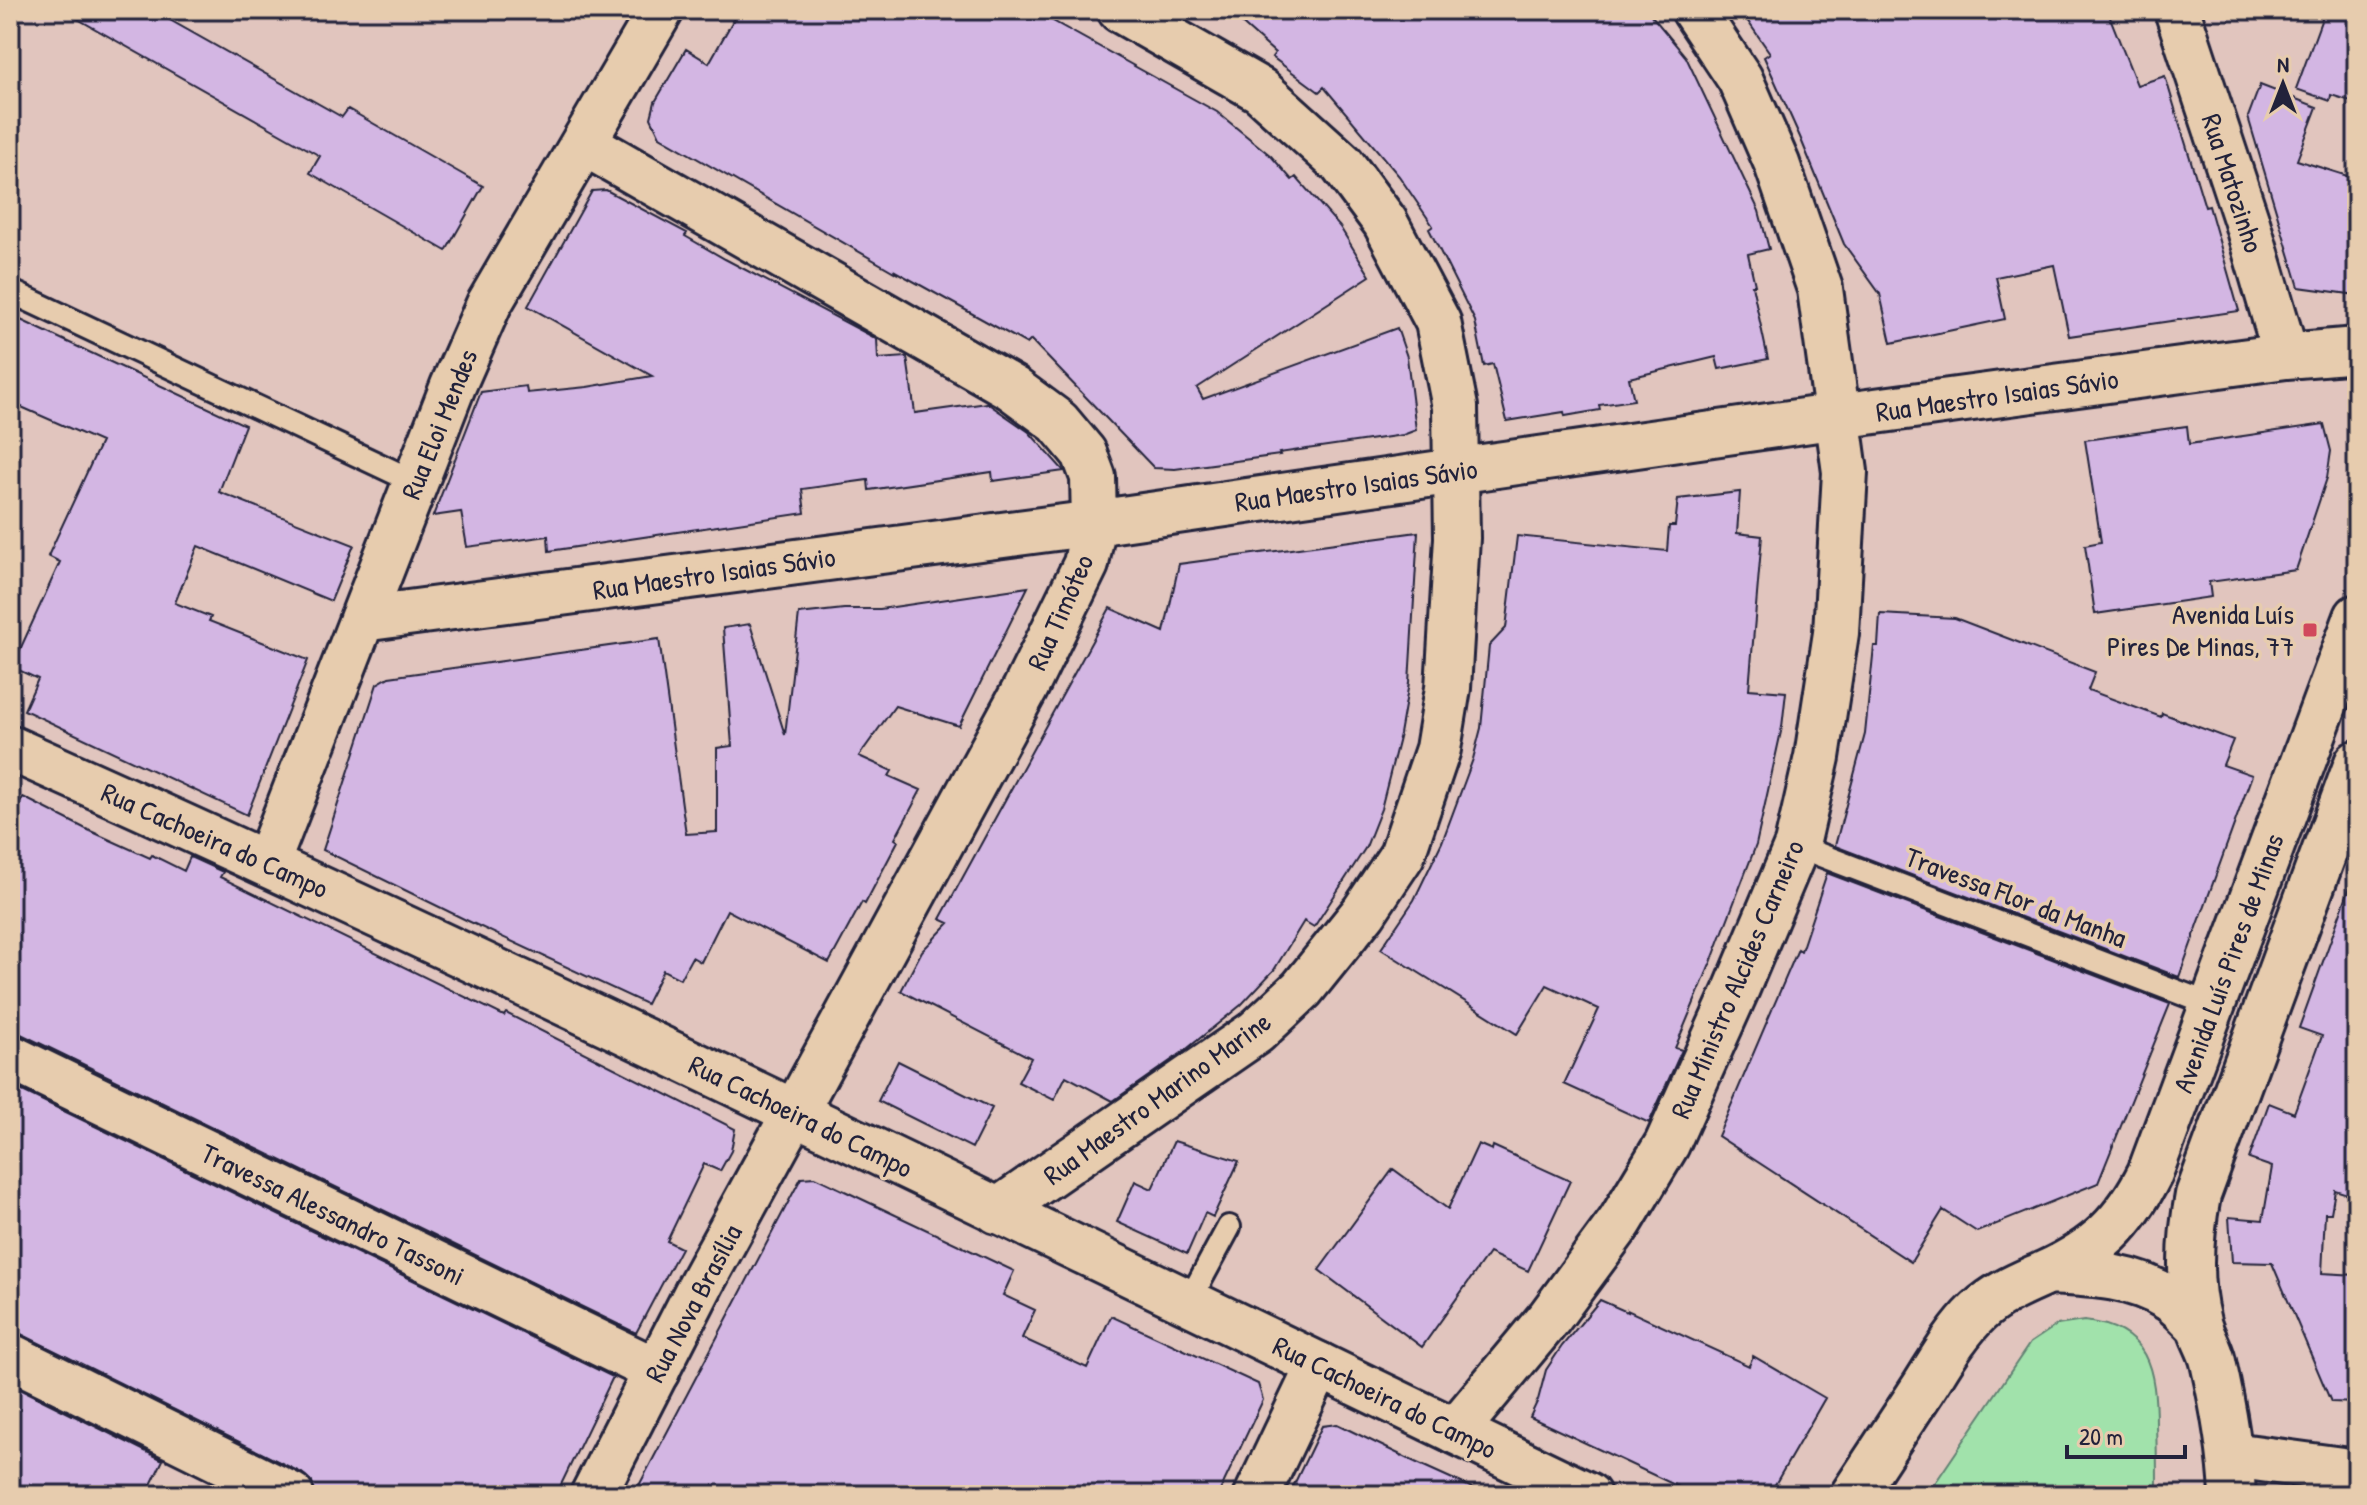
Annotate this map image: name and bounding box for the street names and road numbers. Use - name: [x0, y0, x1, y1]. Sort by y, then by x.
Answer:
- street label: Rua Matozinho: [2193, 109, 2273, 257]
- street label: Rua Eloi Mendes: [392, 343, 486, 505]
- street label: Rua Maestro Isaias Sávio: [1873, 359, 2121, 431]
- street label: Rua Maestro Isaias Sávio: [1232, 449, 1480, 521]
- street label: Rua Maestro Isaias Sávio: [590, 537, 838, 609]
- street label: Rua Timóteo: [1018, 548, 1102, 676]
- street label: Rua Cachoeira do Campo: [96, 773, 334, 907]
- street label: Avenida Luís Pires de Minas: [2163, 828, 2293, 1098]
- street label: Rua Ministro Alcides Carneiro: [1661, 834, 1813, 1124]
- street label: Travessa Flor da Manha: [1900, 837, 2132, 957]
- street label: Rua Maestro Marino Marine: [1036, 1003, 1278, 1193]
- street label: Rua Cachoeira do Campo: [683, 1045, 919, 1187]
- street label: Travessa Alessandro Tassoni: [195, 1134, 471, 1294]
- street label: Rua Nova Brasília: [635, 1217, 751, 1389]
- street label: Rua Cachoeira do Campo: [1267, 1326, 1503, 1468]

